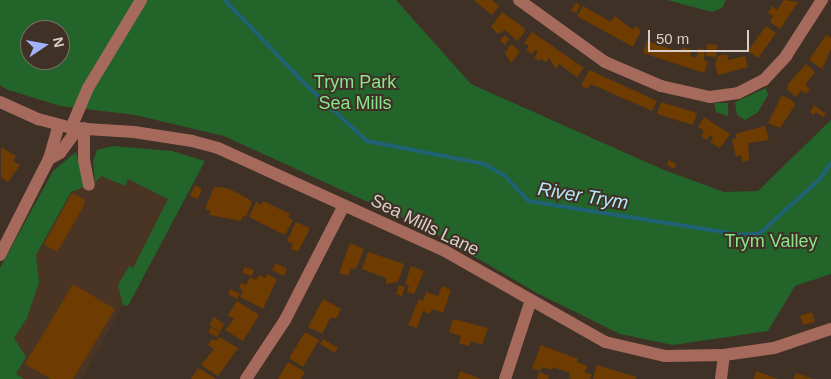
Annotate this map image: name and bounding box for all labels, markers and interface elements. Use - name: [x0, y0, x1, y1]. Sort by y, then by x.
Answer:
- north arrow: [20, 20, 70, 70]
- scale bar: [651, 20, 752, 52]
- text: 50 m: [656, 30, 689, 47]
- text: N: [50, 35, 68, 49]
- park label: Trym Park Sea Mills: [314, 72, 396, 115]
- water label: River Trym: [536, 178, 630, 214]
- street label: Sea Mills Lane: [367, 189, 483, 261]
- park label: Trym Valley: [724, 230, 818, 252]

